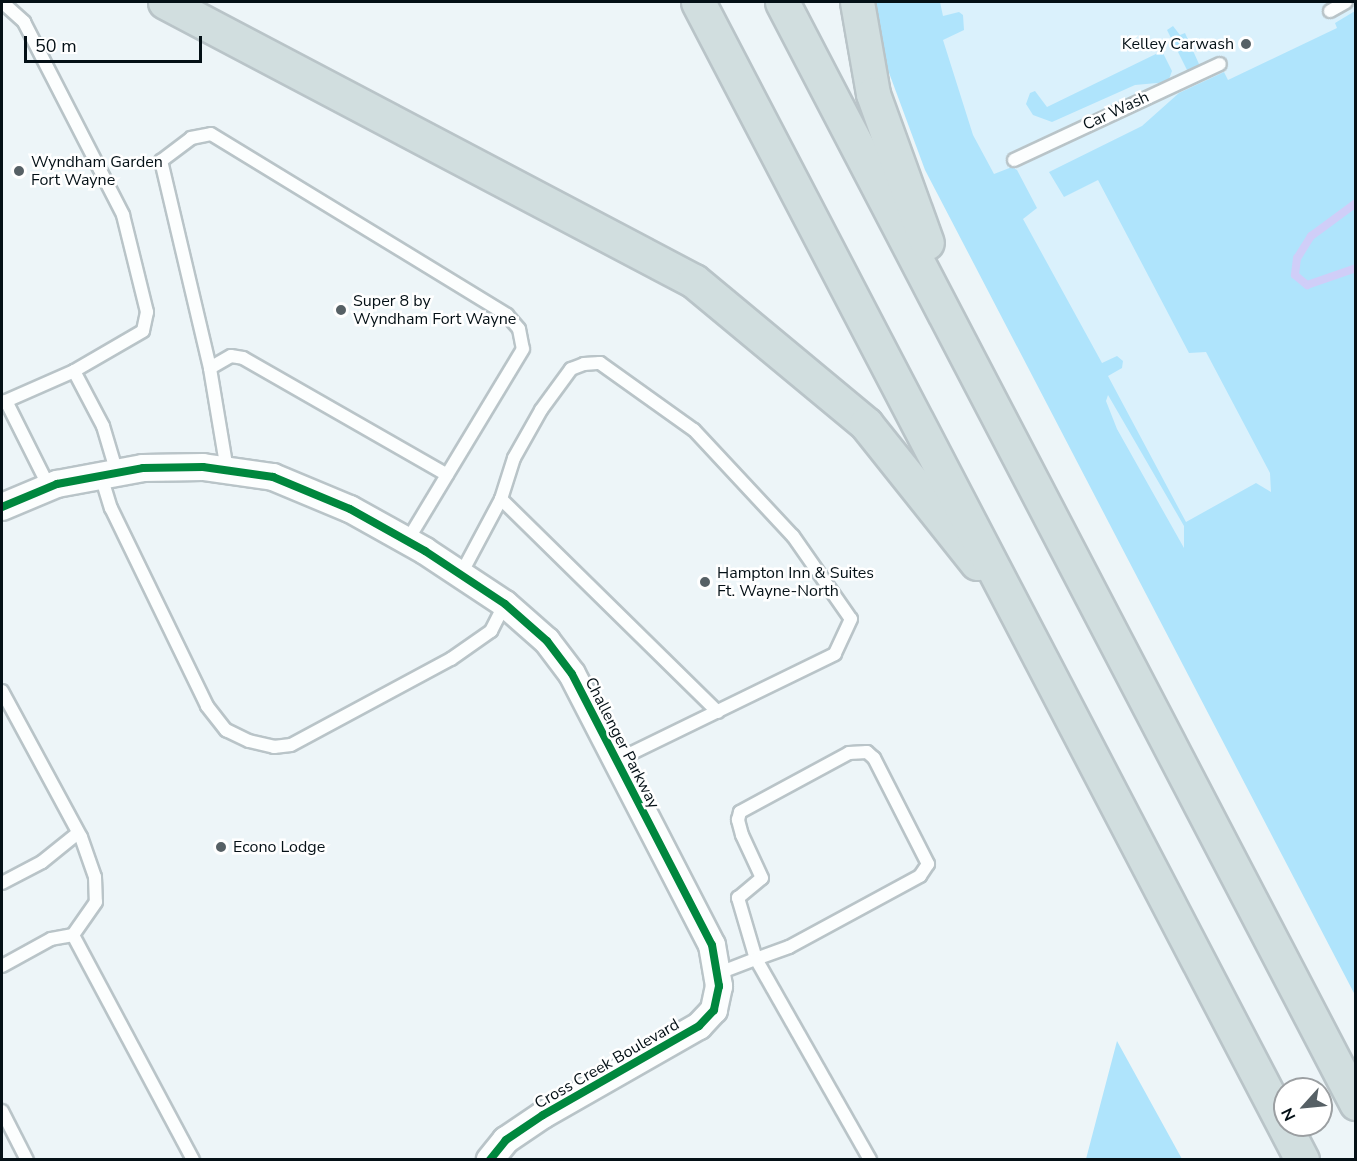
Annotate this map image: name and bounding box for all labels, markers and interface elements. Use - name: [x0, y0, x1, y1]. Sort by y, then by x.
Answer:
- scale bar: [27, 24, 206, 62]
- text: 50 m: [35, 34, 77, 58]
- place label: Kelley Carwash: [1122, 34, 1234, 54]
- marker: Kelley Carwash: [1239, 37, 1253, 51]
- street label: Car Wash: [1080, 87, 1152, 135]
- place label: Wyndham Garden Fort Wayne: [31, 152, 163, 190]
- marker: Wyndham Garden Fort Wayne: [12, 164, 26, 178]
- place label: Super 8 by Wyndham Fort Wayne: [353, 291, 516, 329]
- marker: Super 8 by Wyndham Fort Wayne: [334, 303, 348, 317]
- place label: Hampton Inn & Suites Ft. Wayne-North: [717, 563, 874, 601]
- marker: Hampton Inn & Suites Ft. Wayne-North: [698, 575, 712, 589]
- street label: Challenger Parkway: [581, 674, 663, 812]
- place label: Econo Lodge: [233, 837, 325, 857]
- marker: Econo Lodge: [214, 840, 228, 854]
- street label: Cross Creek Boulevard: [531, 1015, 683, 1113]
- north arrow: [1273, 1077, 1333, 1137]
- text: N: [1276, 1104, 1301, 1125]

